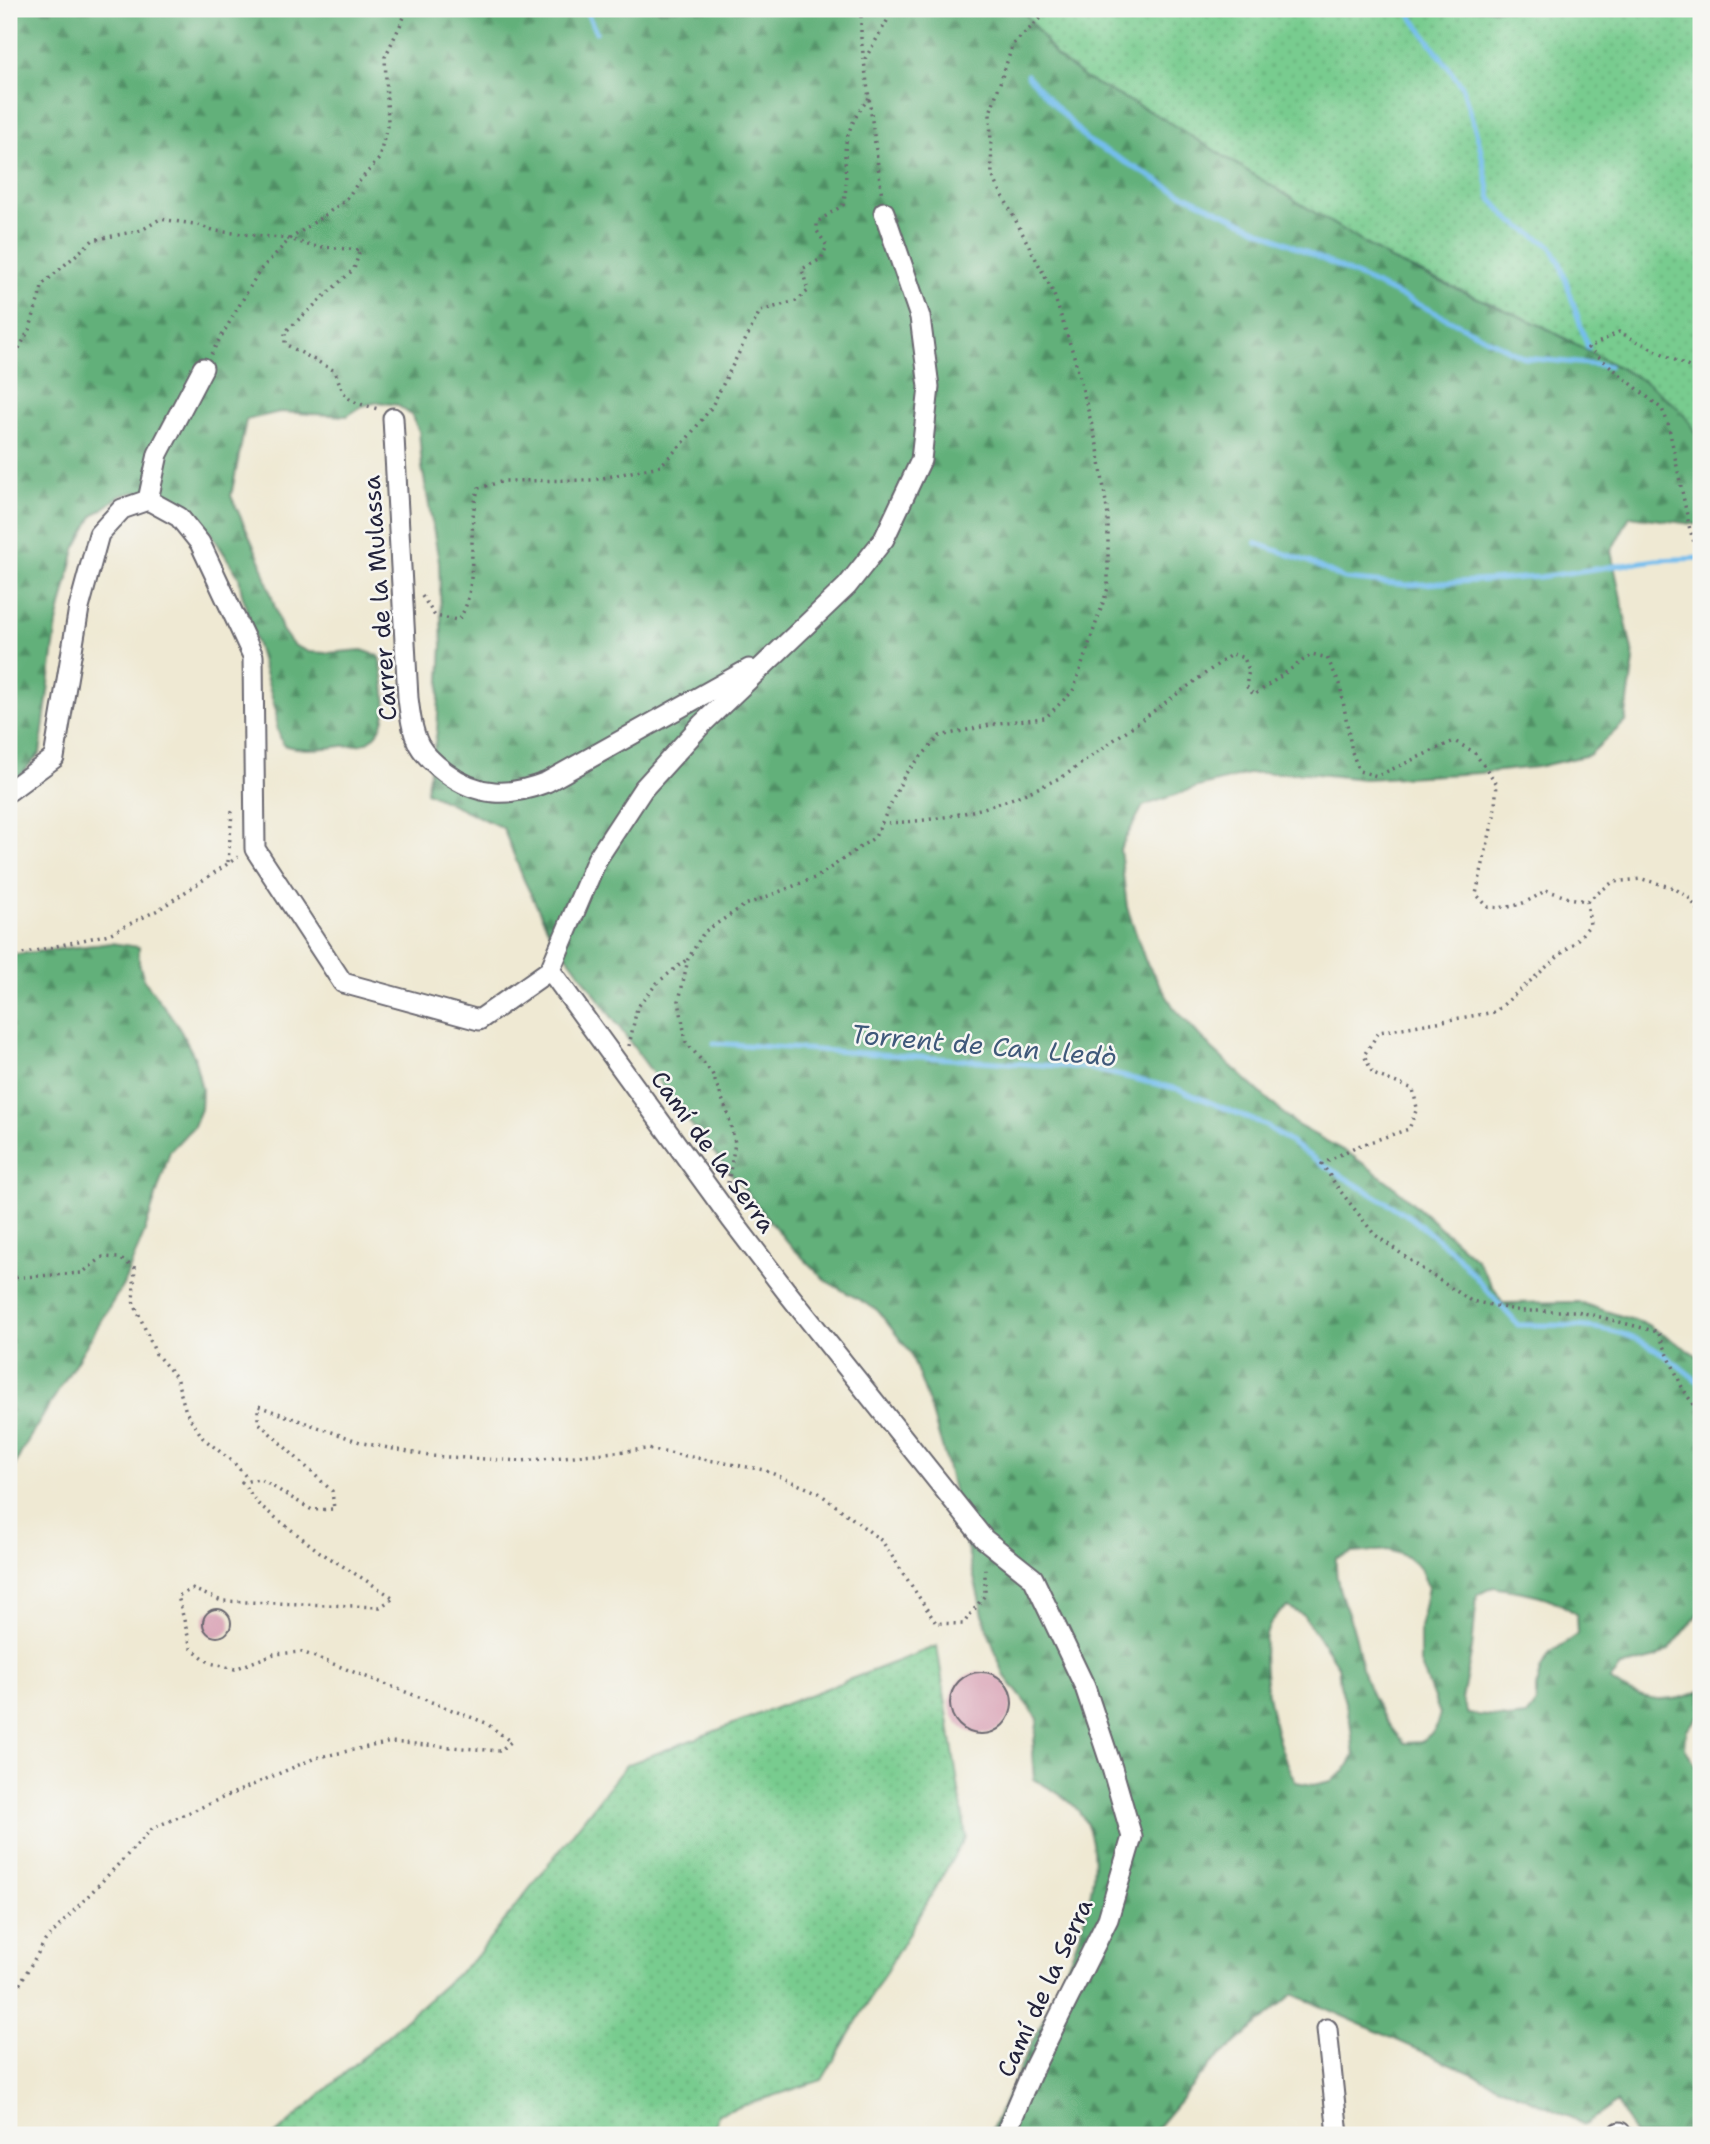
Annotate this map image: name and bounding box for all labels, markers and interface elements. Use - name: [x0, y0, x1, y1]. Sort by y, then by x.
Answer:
- street label: Carrer de la Mulassa: [355, 474, 405, 722]
- water label: Torrent de Can Lledò: [850, 1016, 1118, 1074]
- street label: Camí de la Serra: [643, 1064, 783, 1240]
- street label: Camí de la Serra: [990, 1894, 1100, 2082]

